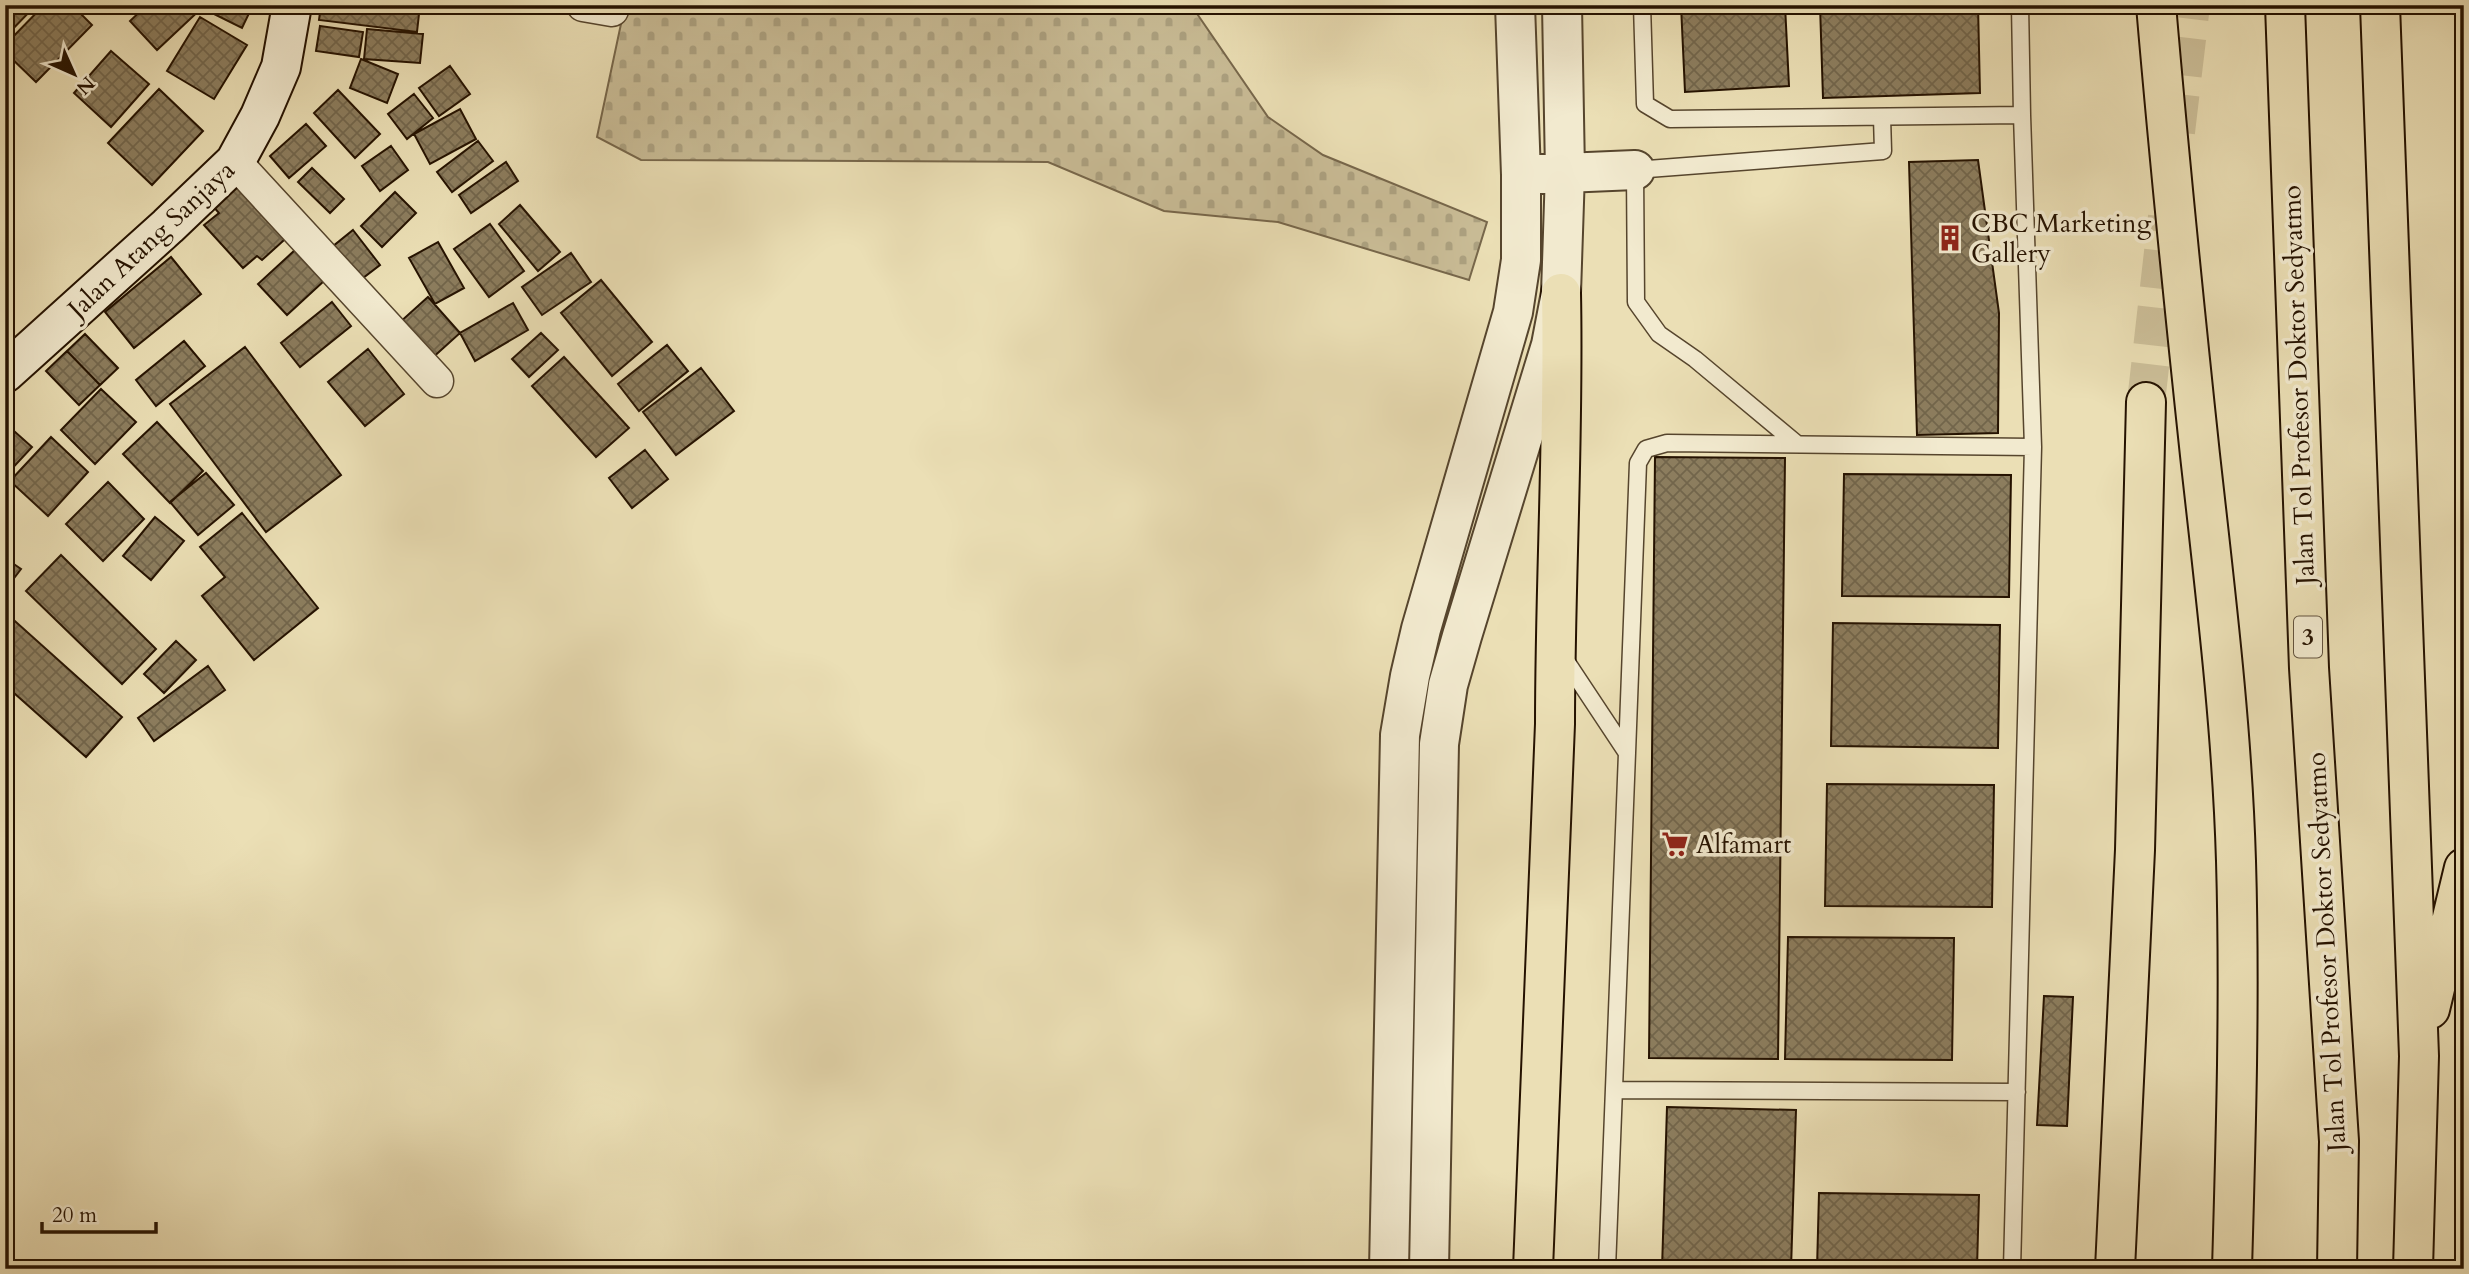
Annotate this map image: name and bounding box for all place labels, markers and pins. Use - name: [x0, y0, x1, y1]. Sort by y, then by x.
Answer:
- place label: CBC Marketing Gallery: [1971, 206, 2152, 271]
- building icon: CBC Marketing Gallery: [1935, 223, 1965, 253]
- place label: Alfamart: [1696, 827, 1791, 862]
- supermarket icon: Alfamart: [1660, 829, 1690, 859]

